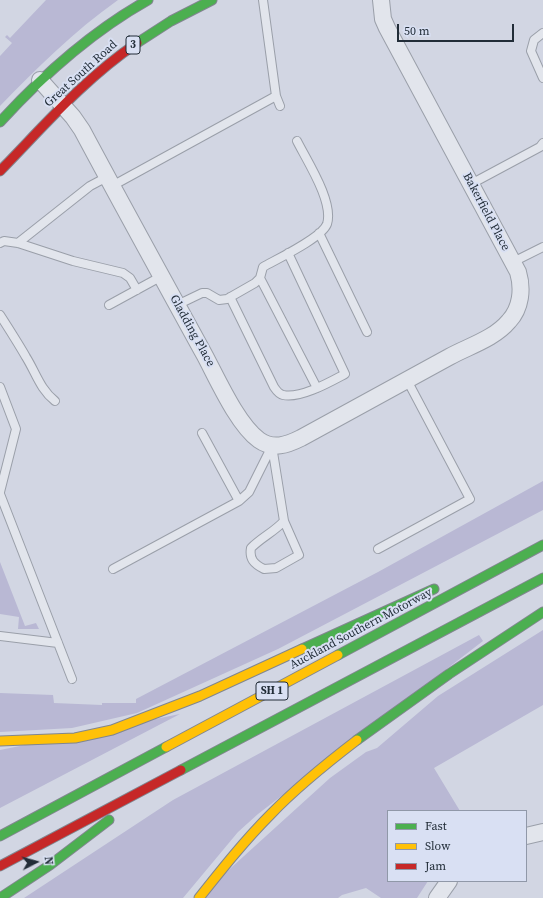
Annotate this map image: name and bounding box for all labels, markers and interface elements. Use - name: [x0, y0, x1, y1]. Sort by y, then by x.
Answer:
- scale bar: [399, 16, 516, 42]
- text: 50 m: [404, 23, 430, 39]
- road number: 3: [126, 36, 140, 54]
- street label: Great South Road: [42, 38, 120, 110]
- street label: Bakerfield Place: [459, 171, 513, 253]
- street label: Gladding Place: [166, 293, 218, 369]
- street label: Auckland Southern Motorway: [287, 585, 435, 673]
- road number: SH 1: [256, 682, 288, 700]
- legend: [387, 810, 527, 882]
- text: Fast: [425, 818, 447, 834]
- text: Slow: [425, 838, 450, 854]
- north arrow: [16, 842, 56, 882]
- text: N: [41, 856, 56, 865]
- text: Jam: [425, 858, 446, 874]

